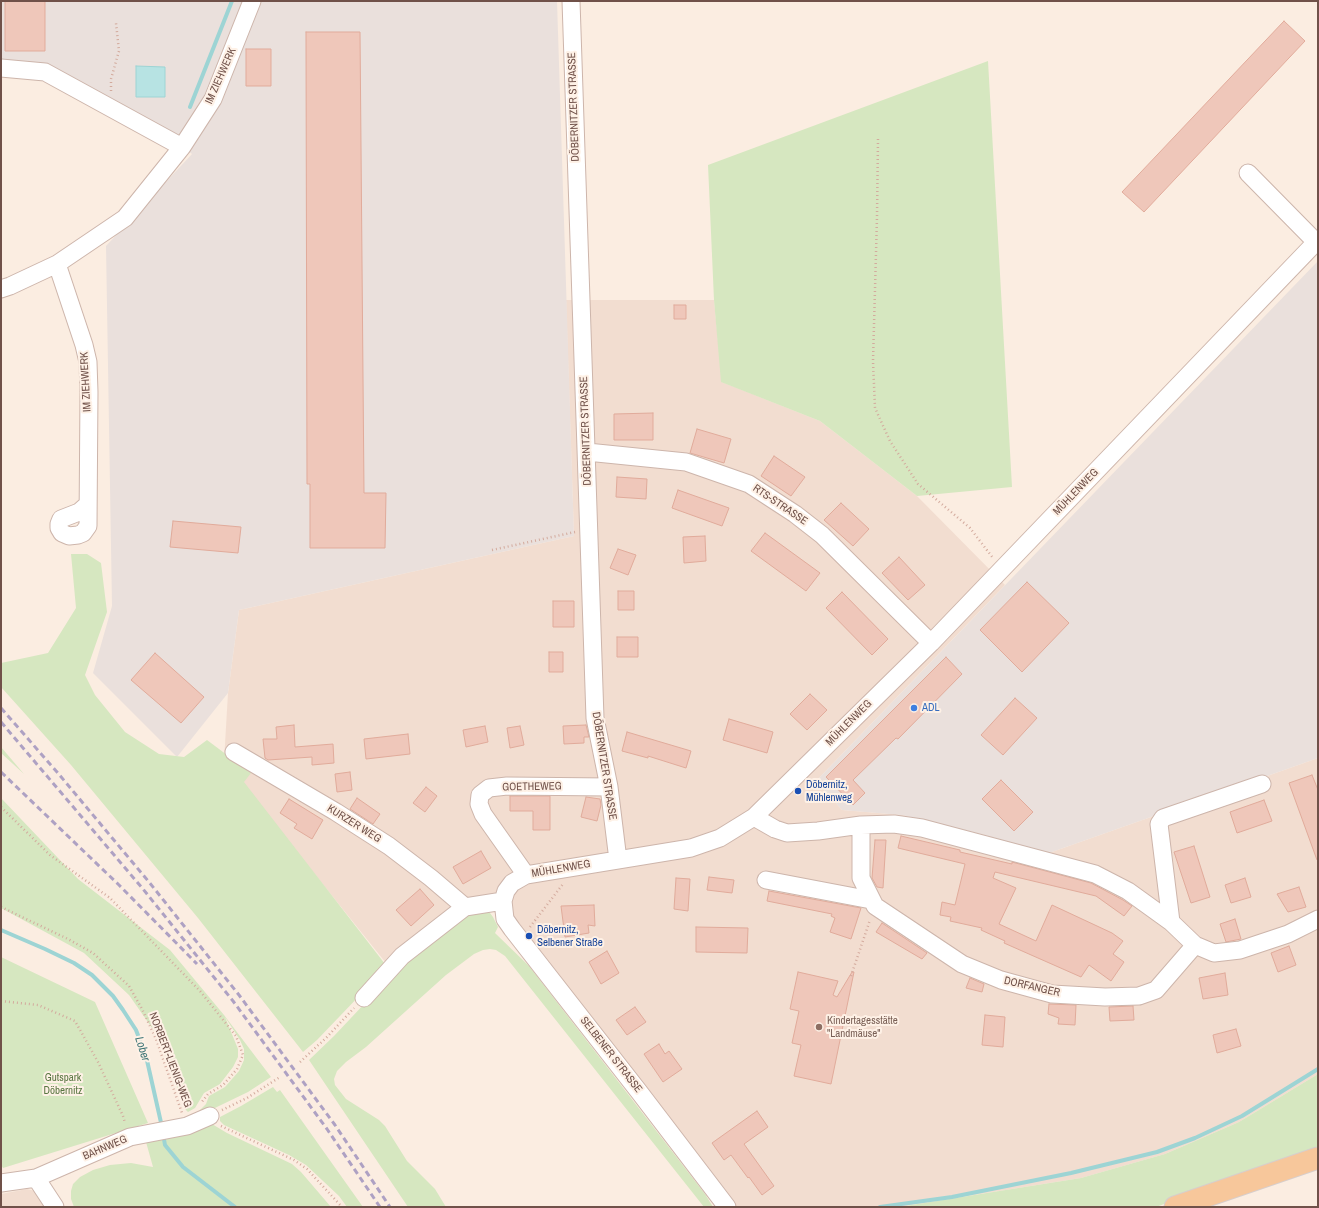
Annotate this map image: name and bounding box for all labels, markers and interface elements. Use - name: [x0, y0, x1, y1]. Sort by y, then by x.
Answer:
- street label: IM ZIEHWERK: [203, 46, 239, 106]
- street label: DÖBERNITZER STRASSE: [565, 52, 583, 162]
- street label: IM ZIEHWERK: [78, 352, 94, 412]
- street label: DÖBERNITZER STRASSE: [577, 376, 595, 486]
- street label: MÜHLENWEG: [1051, 466, 1101, 518]
- street label: RTS-STRASSE: [750, 482, 810, 528]
- street label: MÜHLENWEG: [823, 697, 875, 749]
- place label: ADL: [922, 701, 940, 715]
- marker: ADL: [909, 703, 919, 713]
- street label: DÖBERNITZER STRASSE: [589, 711, 619, 821]
- place label: Döbernitz, Mühlenweg: [806, 778, 852, 804]
- street label: GOETHEWEG: [502, 780, 562, 794]
- marker: Döbernitz, Mühlenweg: [793, 786, 803, 796]
- street label: KURZER WEG: [325, 802, 383, 846]
- street label: MÜHLENWEG: [530, 857, 592, 881]
- place label: Döbernitz, Selbener Straße: [537, 923, 603, 949]
- marker: Döbernitz, Selbener Straße: [524, 931, 534, 941]
- street label: DORFANGER: [1003, 974, 1061, 1000]
- street label: NORBERT-LIENIG-WEG: [146, 1011, 194, 1109]
- street label: SELBENER STRASSE: [577, 1014, 645, 1096]
- place label: Kindertagesstätte "Landmäuse": [827, 1014, 898, 1040]
- marker: Kindertagesstätte "Landmäuse": [814, 1022, 824, 1032]
- water label: Lober: [131, 1035, 153, 1063]
- park label: Gutspark Döbernitz: [43, 1071, 83, 1097]
- street label: BAHNWEG: [81, 1133, 129, 1163]

